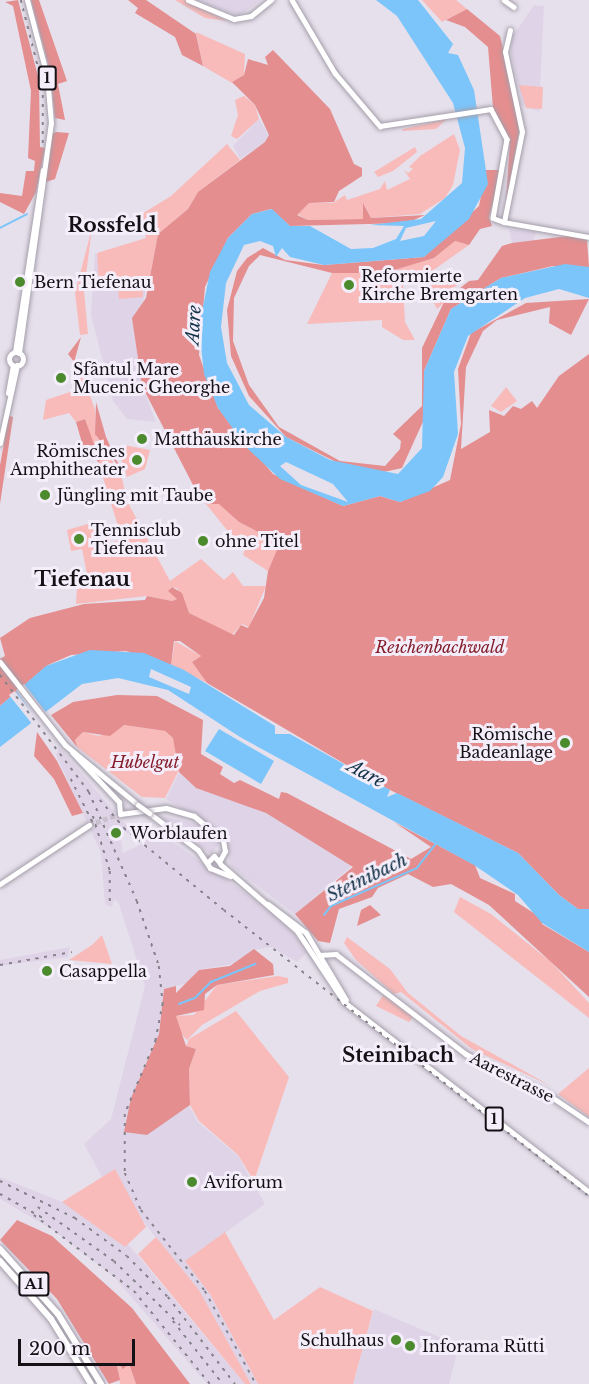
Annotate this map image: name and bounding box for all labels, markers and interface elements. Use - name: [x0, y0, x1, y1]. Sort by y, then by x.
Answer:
- road number: 1: [36, 66, 57, 90]
- district label: Rossfeld: [67, 213, 157, 237]
- place label: Reformierte Kirche Bremgarten: [361, 266, 518, 304]
- place label: Bern Tiefenau: [34, 272, 152, 292]
- marker: Bern Tiefenau: [11, 273, 29, 291]
- marker: Reformierte Kirche Bremgarten: [342, 278, 356, 292]
- water label: Aare: [182, 305, 206, 345]
- place label: Sfântul Mare Mucenic Gheorghe: [73, 359, 230, 397]
- marker: Sfântul Mare Mucenic Gheorghe: [54, 371, 68, 385]
- place label: Matthäuskirche: [154, 429, 282, 449]
- marker: Matthäuskirche: [135, 432, 149, 446]
- place label: Römisches Amphitheater: [10, 441, 125, 479]
- marker: Römisches Amphitheater: [130, 453, 144, 467]
- place label: Jüngling mit Taube: [57, 485, 214, 505]
- marker: Jüngling mit Taube: [38, 488, 52, 502]
- place label: Tennisclub Tiefenau: [91, 520, 181, 558]
- place label: ohne Titel: [215, 531, 299, 551]
- marker: Tennisclub Tiefenau: [72, 532, 86, 546]
- marker: ohne Titel: [196, 534, 210, 548]
- district label: Tiefenau: [34, 567, 130, 591]
- park label: Reichenbachwald: [375, 637, 505, 657]
- place label: Römische Badeanlage: [459, 724, 553, 762]
- marker: Römische Badeanlage: [558, 736, 572, 750]
- park label: Hubelgut: [111, 752, 179, 772]
- water label: Aare: [344, 755, 388, 793]
- place label: Worblaufen: [130, 823, 228, 843]
- marker: Worblaufen: [107, 824, 125, 842]
- water label: Steinibach: [323, 849, 411, 907]
- place label: Casappella: [59, 961, 147, 981]
- marker: Casappella: [40, 964, 54, 978]
- district label: Steinibach: [342, 1043, 454, 1067]
- street label: Aarestrasse: [467, 1048, 557, 1106]
- road number: 1: [484, 1107, 504, 1131]
- place label: Aviforum: [204, 1172, 283, 1192]
- marker: Aviforum: [185, 1175, 199, 1189]
- road number: A1: [18, 1272, 51, 1296]
- scale bar: [21, 1327, 138, 1365]
- place label: Schulhaus: [300, 1330, 384, 1350]
- marker: Schulhaus: [389, 1333, 403, 1347]
- place label: Inforama Rütti: [422, 1336, 545, 1356]
- text: 200 m: [29, 1338, 90, 1360]
- marker: Inforama Rütti: [403, 1339, 417, 1353]

